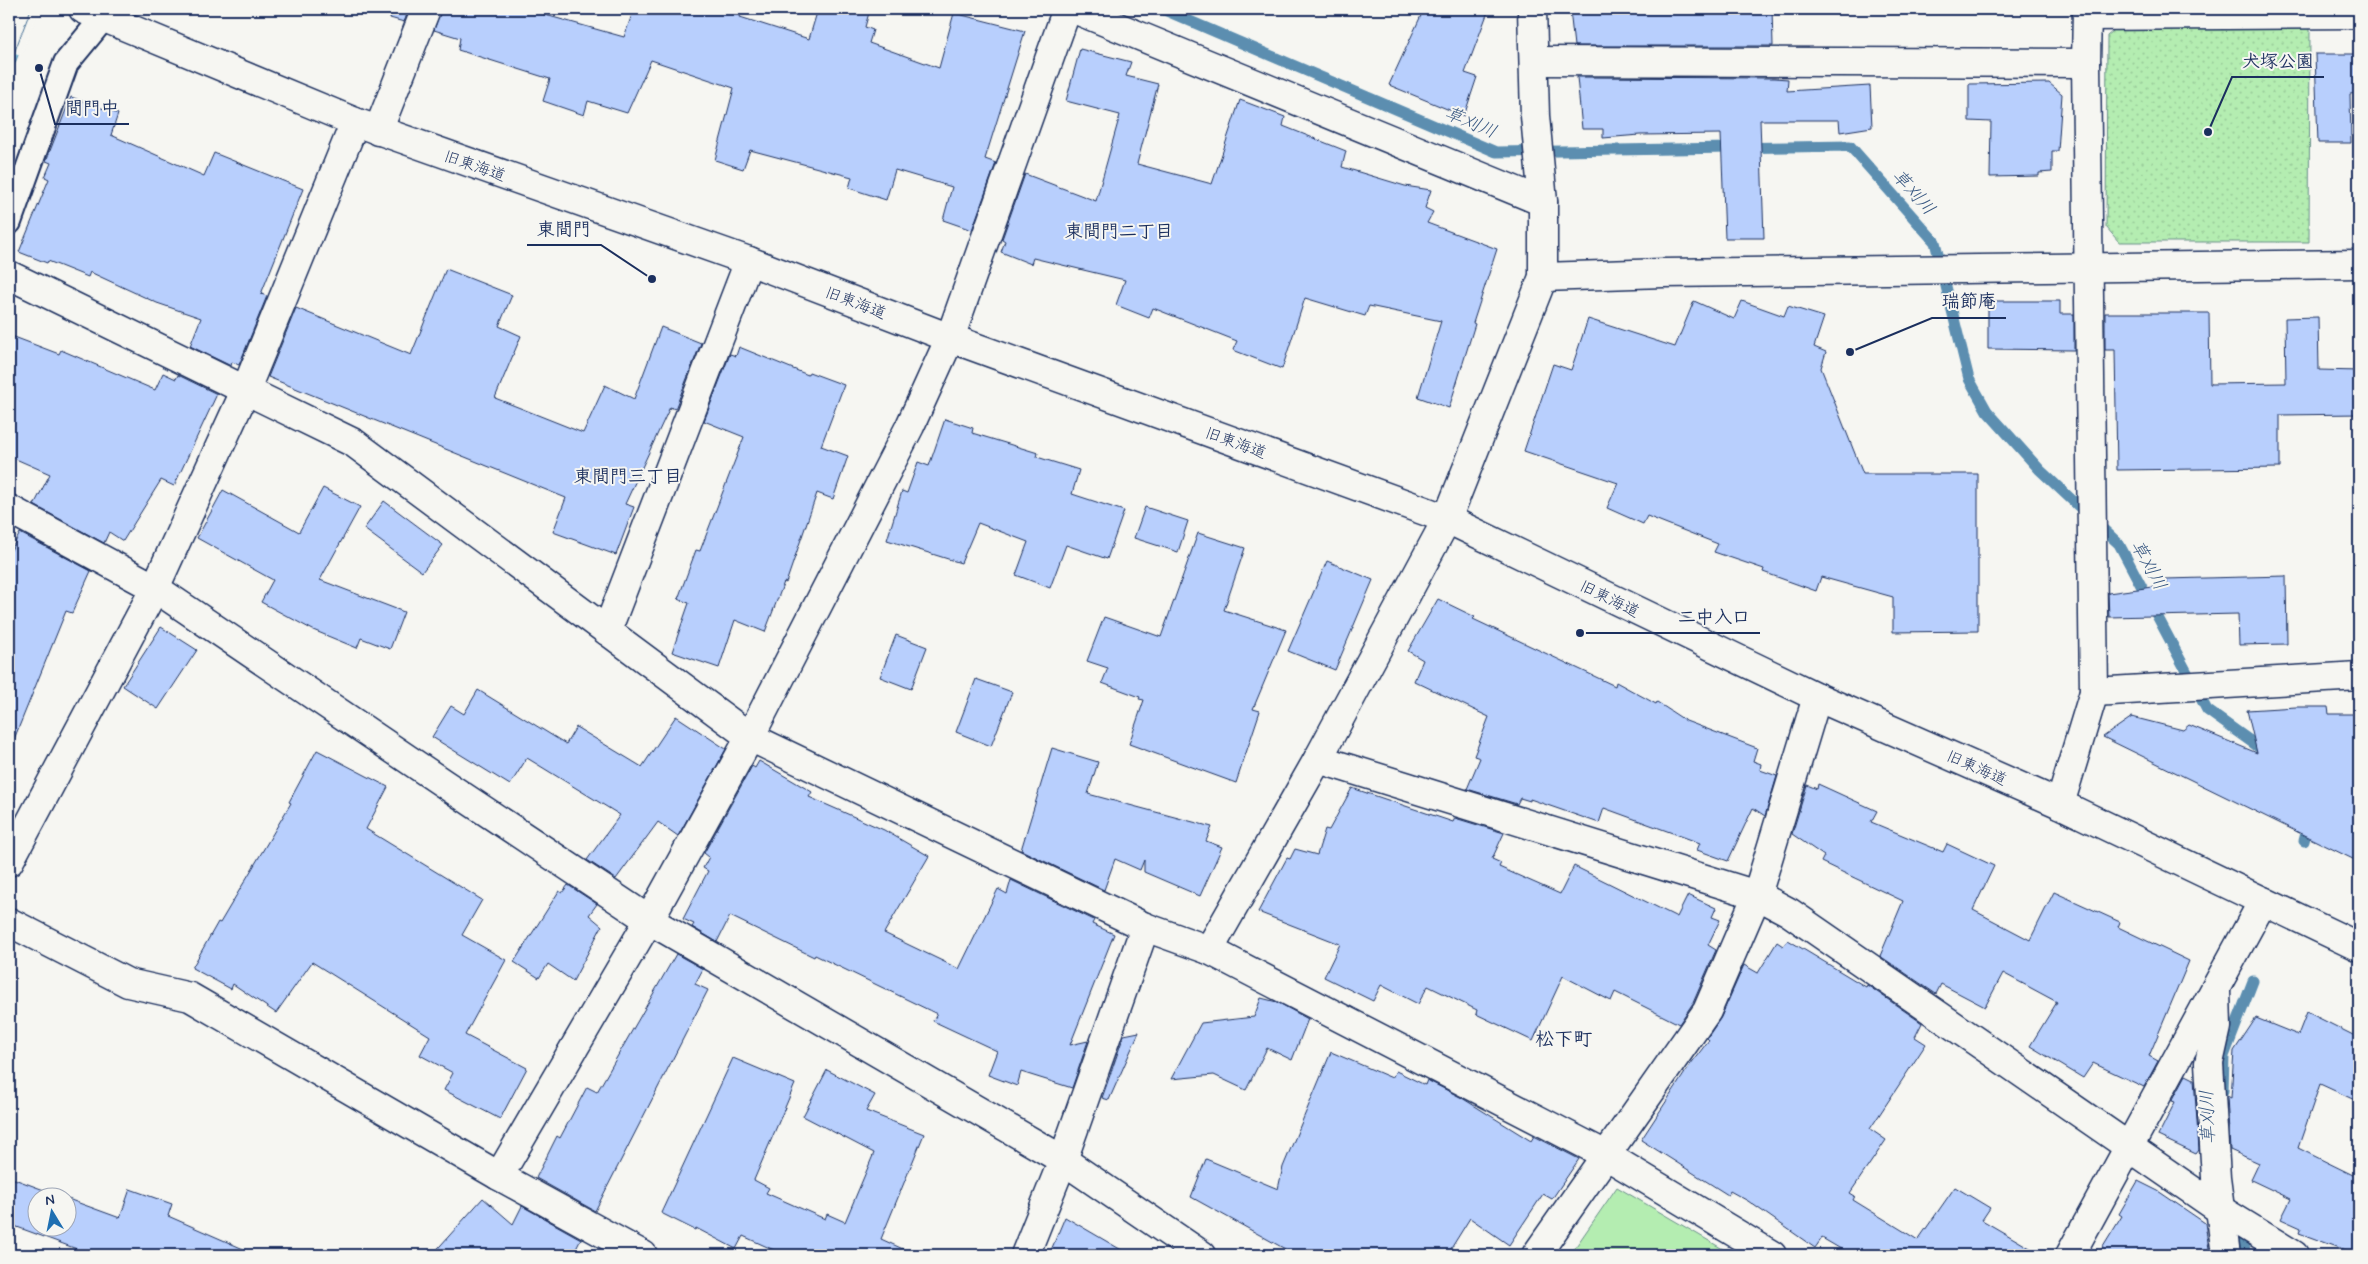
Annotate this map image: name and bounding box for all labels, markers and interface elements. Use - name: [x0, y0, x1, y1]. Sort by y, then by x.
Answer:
- callout: 犬塚公園: [2232, 44, 2324, 77]
- text: 犬塚公園: [2242, 50, 2314, 74]
- callout: 間門中: [55, 91, 129, 124]
- text: 間門中: [65, 97, 119, 121]
- water label: 草刈川: [1441, 101, 1500, 145]
- street label: 旧東海道: [441, 146, 508, 187]
- water label: 草刈川: [1886, 165, 1940, 221]
- callout: 東間門: [527, 212, 601, 245]
- text: 東間門: [537, 218, 591, 242]
- district label: 東間門二丁目: [1065, 220, 1173, 244]
- street label: 旧東海道: [822, 282, 889, 325]
- callout: 瑞節庵: [1932, 285, 2006, 318]
- text: 瑞節庵: [1942, 290, 1996, 314]
- street label: 旧東海道: [1202, 423, 1269, 464]
- district label: 東間門三丁目: [574, 465, 682, 489]
- water label: 草刈川: [2125, 536, 2172, 595]
- street label: 旧東海道: [1576, 576, 1643, 623]
- callout: 二中入口: [1668, 600, 1760, 633]
- text: 二中入口: [1678, 606, 1750, 630]
- street label: 旧東海道: [1943, 746, 2010, 791]
- district label: 松下町: [1535, 1027, 1593, 1052]
- water label: 草刈川: [2195, 1090, 2221, 1144]
- north arrow: [28, 1186, 78, 1236]
- text: N: [44, 1191, 56, 1210]

